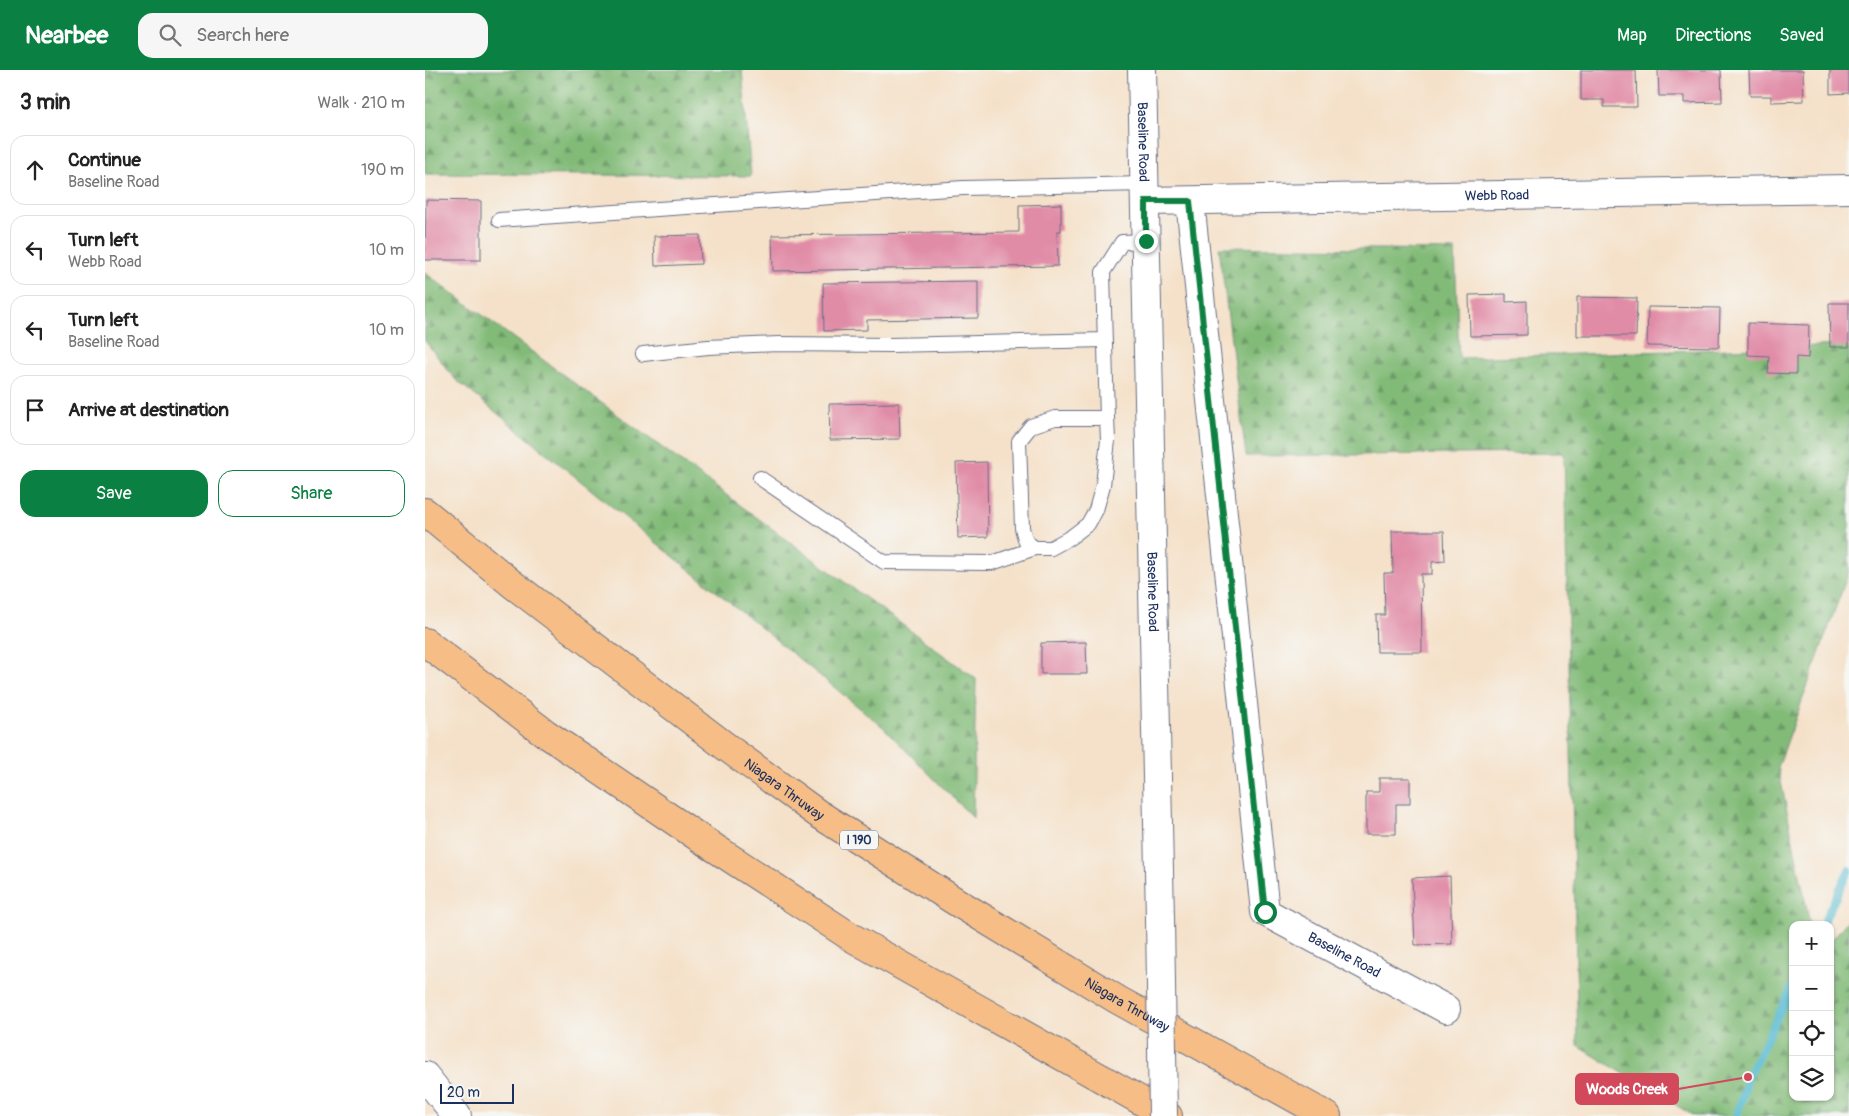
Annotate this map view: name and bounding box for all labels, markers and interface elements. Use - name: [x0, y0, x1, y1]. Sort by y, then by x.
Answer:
- search box: [138, 13, 488, 58]
- text: Nearbee: [25, 21, 108, 50]
- icon: search: [156, 21, 184, 49]
- text: Search here: [196, 23, 289, 47]
- text: Map: [1617, 24, 1647, 47]
- text: Directions: [1675, 24, 1751, 47]
- text: Saved: [1779, 24, 1824, 47]
- text: 3 min: [20, 89, 70, 116]
- text: Walk · 210 m: [317, 93, 405, 113]
- street label: Baseline Road: [1134, 102, 1152, 182]
- text: Continue: [68, 148, 141, 172]
- icon: ahead: [21, 156, 49, 184]
- text: 190 m: [361, 160, 404, 180]
- text: Baseline Road: [68, 172, 160, 192]
- street label: Webb Road: [1464, 186, 1530, 205]
- text: Turn left: [68, 228, 138, 252]
- route end: [1135, 230, 1158, 253]
- icon: left: [21, 236, 49, 264]
- text: 10 m: [369, 240, 404, 260]
- text: Webb Road: [68, 252, 142, 272]
- text: Turn left: [68, 308, 138, 332]
- icon: left: [21, 316, 49, 344]
- text: 10 m: [369, 320, 404, 340]
- text: Baseline Road: [68, 332, 160, 352]
- icon: arrive: [21, 396, 49, 424]
- text: Arrive at destination: [68, 398, 229, 422]
- button: Save: [20, 470, 208, 517]
- button: Share: [218, 470, 405, 517]
- street label: Baseline Road: [1143, 552, 1162, 632]
- street label: Niagara Thruway: [741, 755, 827, 824]
- road number: I 190: [840, 830, 878, 850]
- route start: [1254, 901, 1277, 924]
- map controls: [1789, 921, 1834, 1101]
- button: +: [1789, 921, 1834, 966]
- street label: Baseline Road: [1305, 929, 1384, 981]
- button: −: [1789, 966, 1834, 1011]
- street label: Niagara Thruway: [1082, 974, 1172, 1036]
- button: locate: [1789, 1011, 1834, 1056]
- button: layers: [1789, 1056, 1834, 1101]
- callout: Woods Creek: [1576, 1074, 1678, 1104]
- text: Woods Creek: [1586, 1080, 1669, 1099]
- scale bar: [440, 1081, 514, 1104]
- text: 20 m: [447, 1084, 480, 1101]

